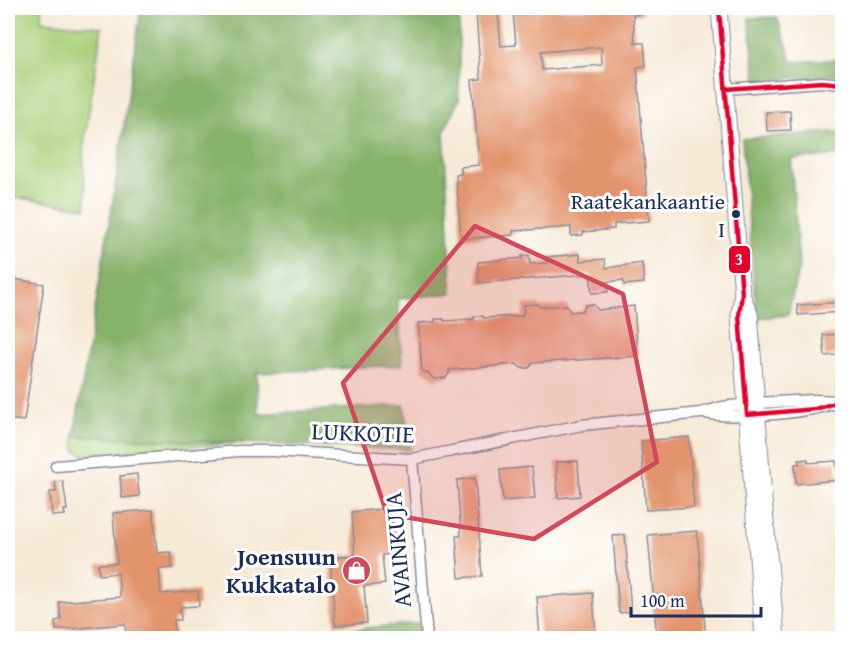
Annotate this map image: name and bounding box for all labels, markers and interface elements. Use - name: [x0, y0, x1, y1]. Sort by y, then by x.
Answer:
- place label: Raatekankaantie I: [571, 185, 725, 245]
- marker: Raatekankaantie I: [730, 208, 742, 220]
- line badge: 3: [728, 245, 751, 274]
- text: 3: [735, 247, 743, 271]
- street label: LUKKOTIE: [311, 413, 415, 452]
- street label: AVAINKUJA: [375, 490, 420, 609]
- place label: Joensuun Kukkatalo: [226, 539, 336, 602]
- shop icon: Joensuun Kukkatalo: [341, 555, 373, 587]
- scale bar: [631, 580, 762, 618]
- text: 100 m: [640, 587, 685, 614]

